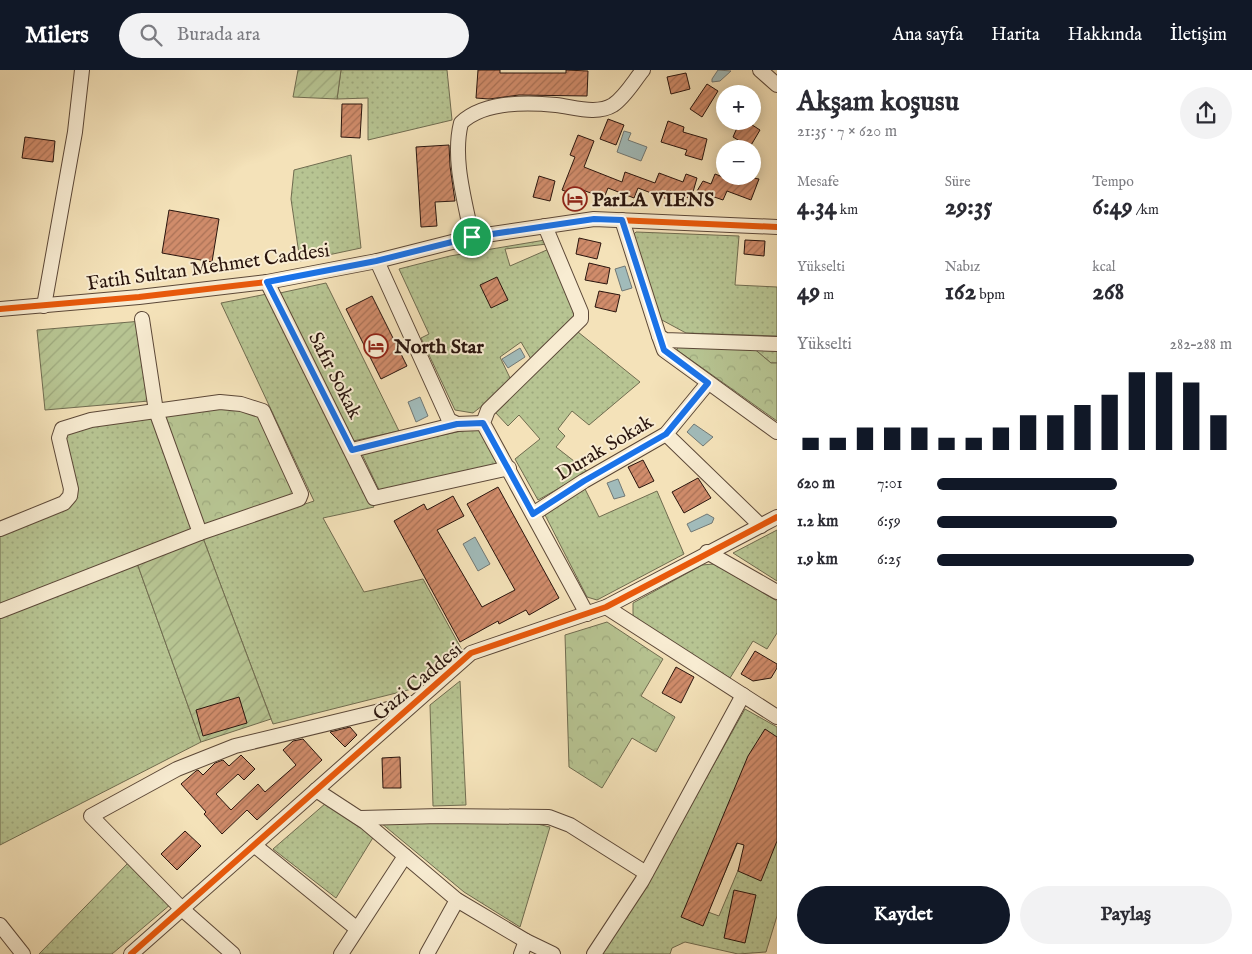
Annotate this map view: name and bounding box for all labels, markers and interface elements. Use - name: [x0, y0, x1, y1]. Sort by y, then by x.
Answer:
- search box: [119, 13, 469, 58]
- text: Milers: [25, 20, 89, 51]
- icon: search: [137, 21, 165, 49]
- text: Burada ara: [177, 23, 260, 47]
- text: Ana sayfa: [893, 24, 963, 47]
- text: Harita: [991, 24, 1040, 47]
- text: Hakkında: [1068, 24, 1142, 47]
- text: İletişim: [1170, 24, 1227, 47]
- map controls: [716, 85, 761, 185]
- button: +: [716, 85, 761, 130]
- text: Akşam koşusu: [797, 85, 959, 120]
- button: share: [1180, 87, 1232, 139]
- text: 21:35 · 7 × 620 m: [797, 122, 897, 142]
- button: −: [716, 140, 761, 185]
- text: Mesafe: [797, 173, 839, 191]
- text: Süre: [945, 173, 971, 191]
- text: Tempo: [1092, 173, 1134, 191]
- hotel icon: ParLA VIENS: [562, 186, 588, 212]
- place label: ParLA VIENS: [592, 188, 714, 213]
- text: 4.34: [797, 191, 837, 223]
- text: 29:35: [945, 191, 992, 223]
- text: 6:49: [1092, 191, 1133, 223]
- text: km: [837, 201, 858, 219]
- text: /km: [1133, 201, 1159, 219]
- pin: [451, 216, 493, 258]
- icon: arrive: [458, 223, 486, 251]
- street label: Fatih Sultan Mehmet Caddesi: [85, 238, 331, 297]
- text: Yükselti: [797, 258, 845, 276]
- text: Nabız: [945, 258, 980, 276]
- text: kcal: [1092, 258, 1116, 276]
- text: 49: [797, 276, 820, 308]
- text: 162: [945, 276, 976, 308]
- text: 268: [1092, 276, 1124, 308]
- text: m: [820, 286, 834, 304]
- text: bpm: [976, 286, 1005, 304]
- street label: Safir Sokak: [302, 328, 367, 424]
- hotel icon: North Star: [363, 333, 389, 359]
- place label: North Star: [393, 335, 484, 360]
- text: Yükselti: [797, 335, 852, 355]
- text: 282–288 m: [1169, 335, 1232, 355]
- street label: Durak Sokak: [552, 409, 658, 487]
- text: 620 m: [797, 474, 835, 494]
- text: 7:01: [877, 474, 902, 494]
- text: 1.2 km: [797, 512, 838, 532]
- text: 6:59: [877, 512, 901, 532]
- text: 1.9 km: [797, 550, 838, 570]
- text: 6:25: [877, 550, 901, 570]
- street label: Gazi Caddesi: [368, 637, 468, 727]
- button: Kaydet: [797, 886, 1010, 944]
- button: Paylaş: [1020, 886, 1232, 944]

